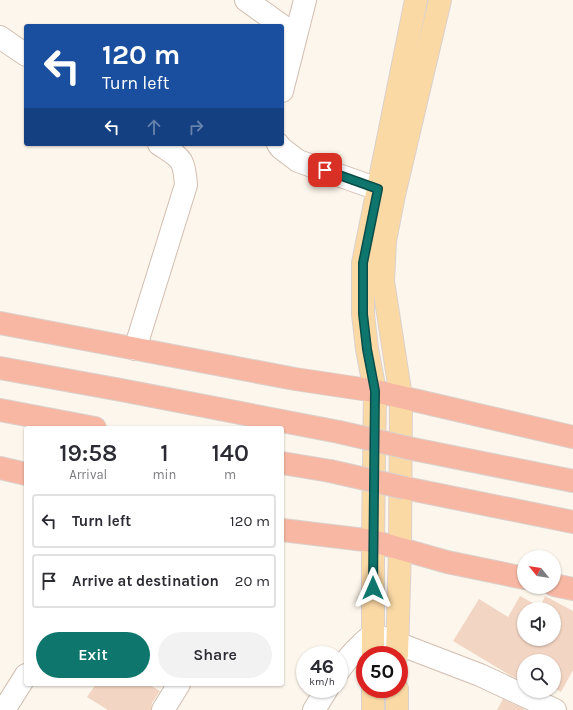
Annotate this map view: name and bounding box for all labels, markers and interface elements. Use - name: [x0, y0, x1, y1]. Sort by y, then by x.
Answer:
- text: 120 m: [102, 38, 180, 71]
- icon: left: [36, 40, 88, 92]
- text: Turn left: [102, 72, 170, 94]
- icon: left: [101, 116, 123, 138]
- icon: ahead: [143, 116, 165, 138]
- icon: right: [185, 116, 207, 138]
- pin: [308, 153, 342, 187]
- icon: arrive: [314, 159, 336, 181]
- text: 19:58: [59, 439, 117, 467]
- text: 1: [160, 439, 169, 467]
- text: 140: [211, 439, 249, 467]
- text: Arrival: [69, 467, 107, 482]
- text: min: [152, 467, 176, 482]
- text: m: [224, 467, 236, 482]
- icon: left: [38, 510, 60, 532]
- text: Turn left: [72, 512, 131, 530]
- text: 120 m: [230, 512, 270, 530]
- north arrow: [517, 550, 561, 594]
- map controls: [517, 550, 561, 698]
- position arrow: [352, 567, 394, 609]
- icon: arrive: [38, 570, 60, 592]
- text: Arrive at destination: [72, 572, 219, 590]
- text: 20 m: [235, 572, 270, 590]
- button: sound: [517, 602, 561, 646]
- button: Exit: [36, 632, 150, 678]
- button: Share: [158, 632, 272, 678]
- speed limit sign: 50: [356, 646, 408, 698]
- button: search: [517, 654, 561, 698]
- text: 46: [310, 655, 334, 678]
- text: km/h: [309, 676, 335, 688]

